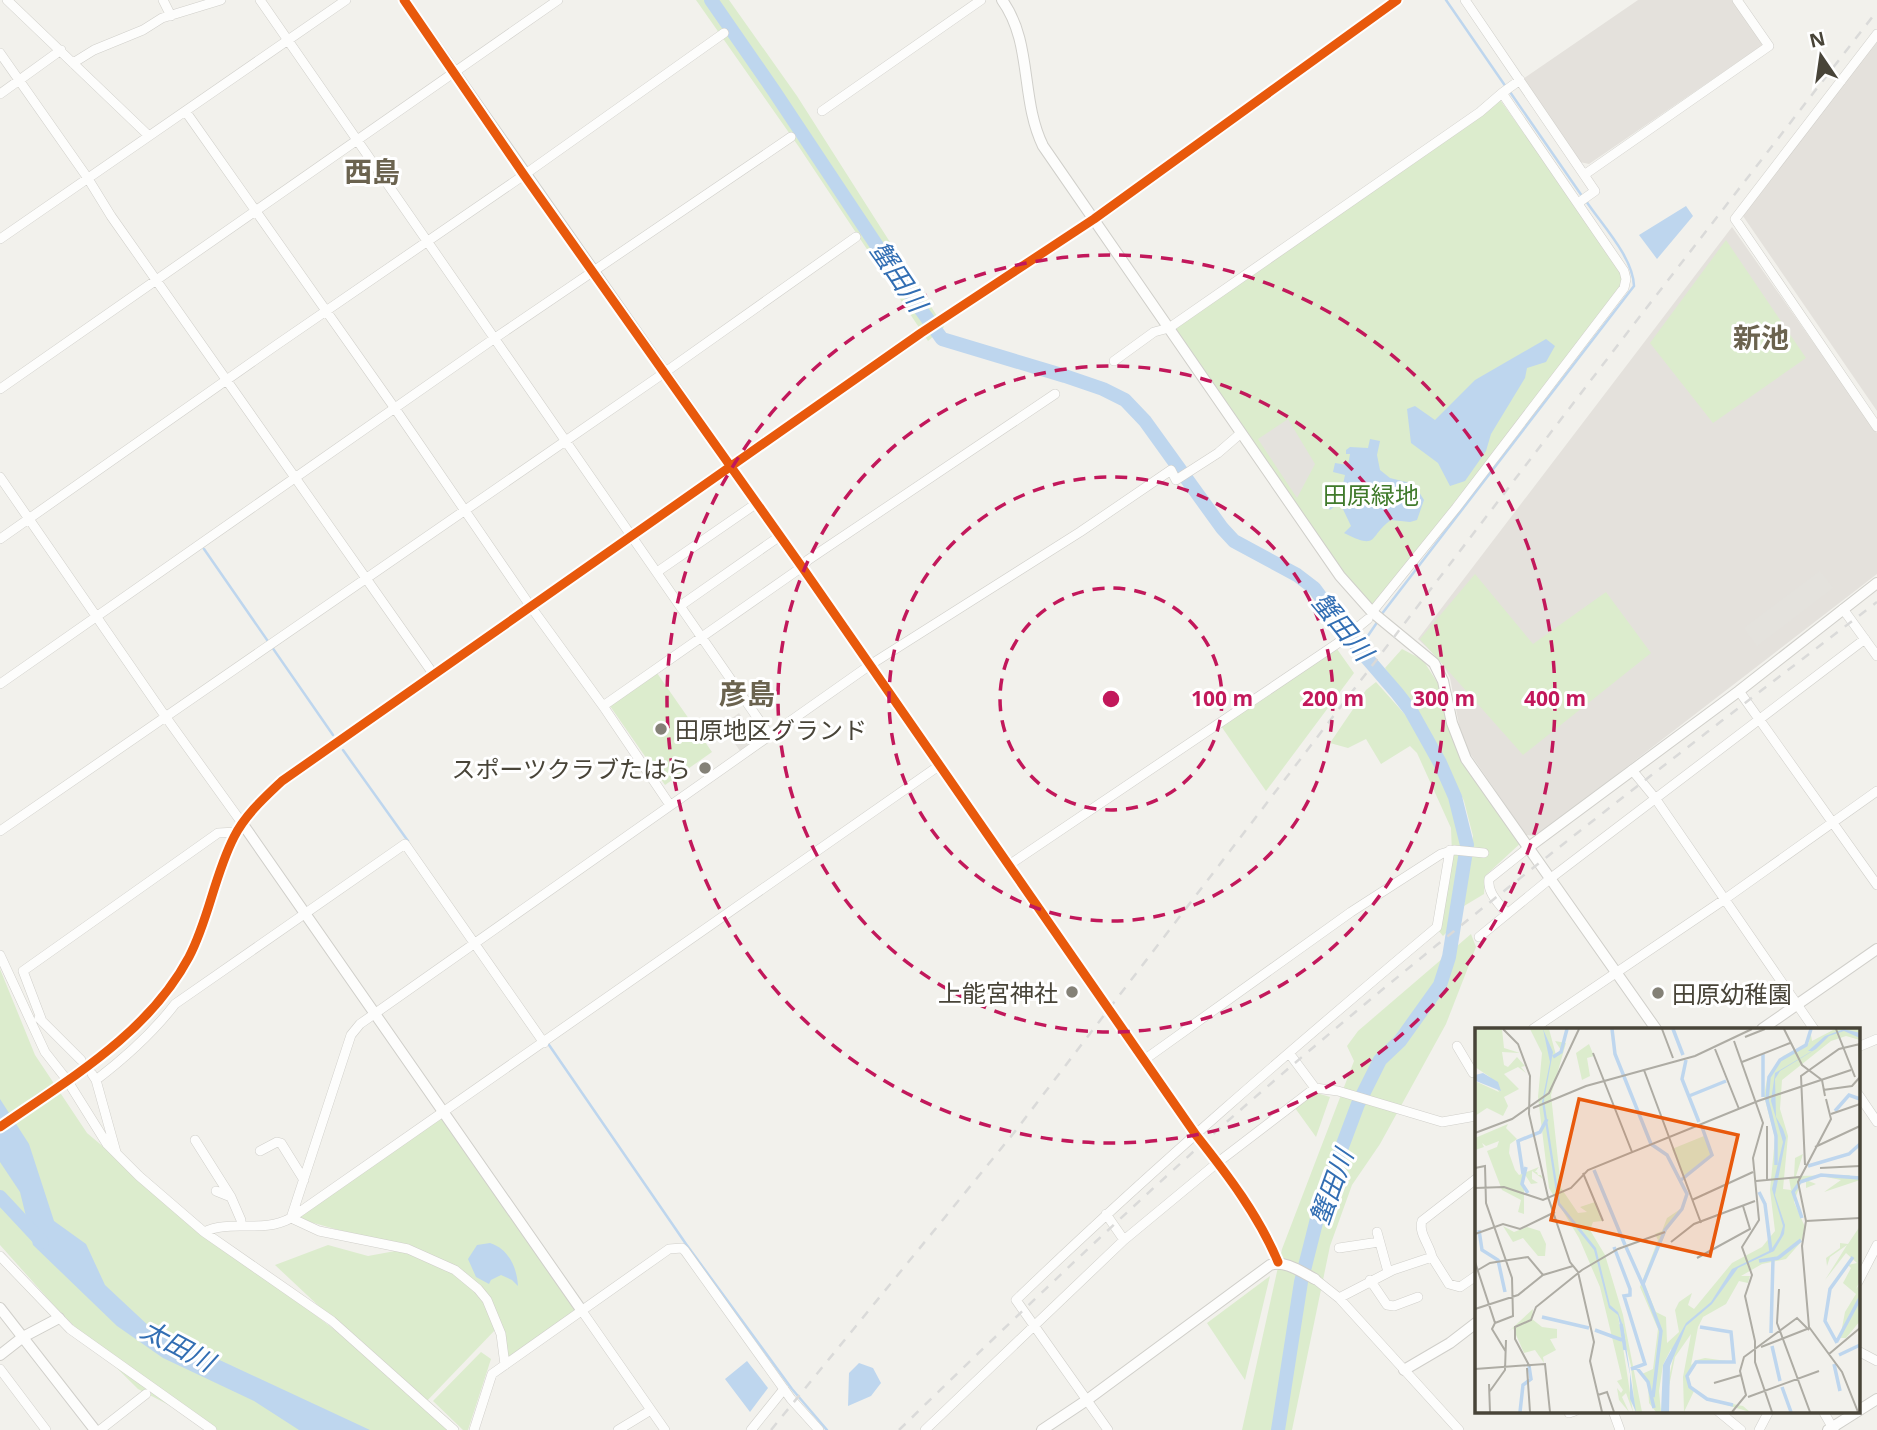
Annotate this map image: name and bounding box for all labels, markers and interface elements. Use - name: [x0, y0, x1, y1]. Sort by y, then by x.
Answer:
- north arrow: [1786, 21, 1856, 91]
- text: N: [1807, 25, 1828, 54]
- district label: 西島: [344, 152, 400, 190]
- water label: 蟹田川: [862, 234, 937, 321]
- district label: 新池: [1733, 318, 1789, 356]
- park label: 田原緑地: [1323, 478, 1419, 511]
- water label: 蟹田川: [1304, 584, 1383, 670]
- district label: 彦島: [719, 674, 775, 712]
- text: 100 m: [1191, 684, 1253, 712]
- text: 200 m: [1302, 684, 1364, 712]
- text: 300 m: [1413, 684, 1475, 712]
- text: 400 m: [1524, 684, 1586, 712]
- centre of rings: [1099, 687, 1123, 711]
- place label: 田原地区グランド: [675, 713, 867, 746]
- marker: 田原地区グランド: [653, 721, 669, 737]
- place label: スポーツクラブたはら: [451, 752, 691, 785]
- marker: スポーツクラブたはら: [697, 760, 713, 776]
- place label: 上能宮神社: [938, 976, 1058, 1009]
- place label: 田原幼稚園: [1672, 977, 1792, 1010]
- marker: 上能宮神社: [1064, 984, 1080, 1000]
- marker: 田原幼稚園: [1650, 985, 1666, 1001]
- inset map: [1475, 1028, 1860, 1412]
- water label: 蟹田川: [1301, 1141, 1362, 1230]
- water label: 太田川: [135, 1311, 224, 1381]

